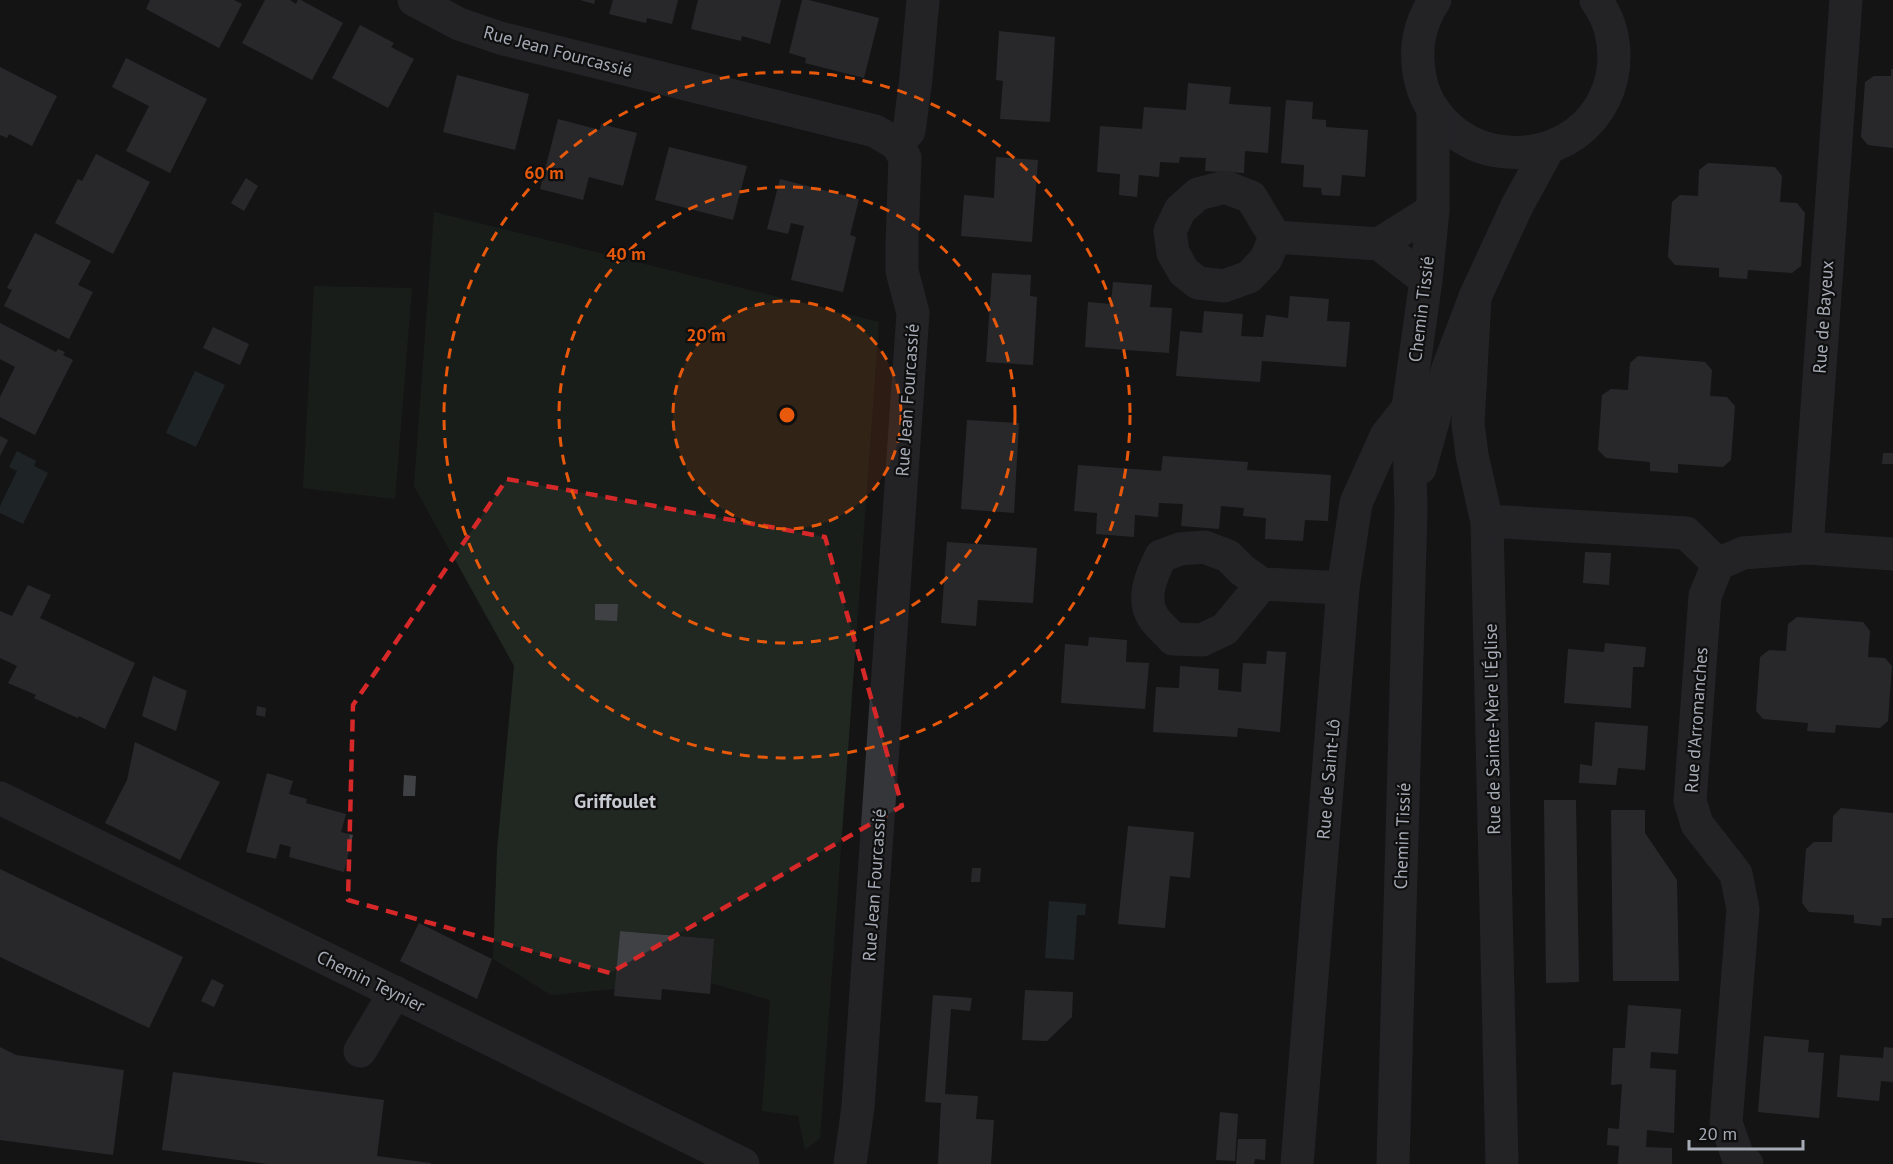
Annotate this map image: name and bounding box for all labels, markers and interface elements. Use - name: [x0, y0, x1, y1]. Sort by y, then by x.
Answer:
- street label: Rue Jean Fourcassié: [481, 20, 635, 82]
- text: 60 m: [524, 161, 564, 184]
- text: 40 m: [606, 242, 646, 265]
- street label: Chemin Tissié: [1403, 255, 1439, 363]
- street label: Rue de Bayeux: [1808, 260, 1838, 374]
- text: 20 m: [686, 323, 726, 346]
- street label: Rue Jean Fourcassié: [890, 323, 924, 477]
- centre of rings: [777, 405, 797, 425]
- street label: Rue de Sainte-Mère l'Église: [1479, 623, 1505, 835]
- street label: Rue d'Arromanches: [1679, 646, 1713, 794]
- street label: Rue de Saint-Lô: [1311, 718, 1345, 840]
- street label: Chemin Tissié: [1389, 782, 1415, 890]
- district label: Griffoulet: [574, 788, 656, 814]
- street label: Rue Jean Fourcassié: [857, 808, 891, 962]
- street label: Chemin Teynier: [313, 945, 429, 1017]
- scale bar: [1689, 1113, 1803, 1151]
- text: 20 m: [1698, 1122, 1737, 1145]

